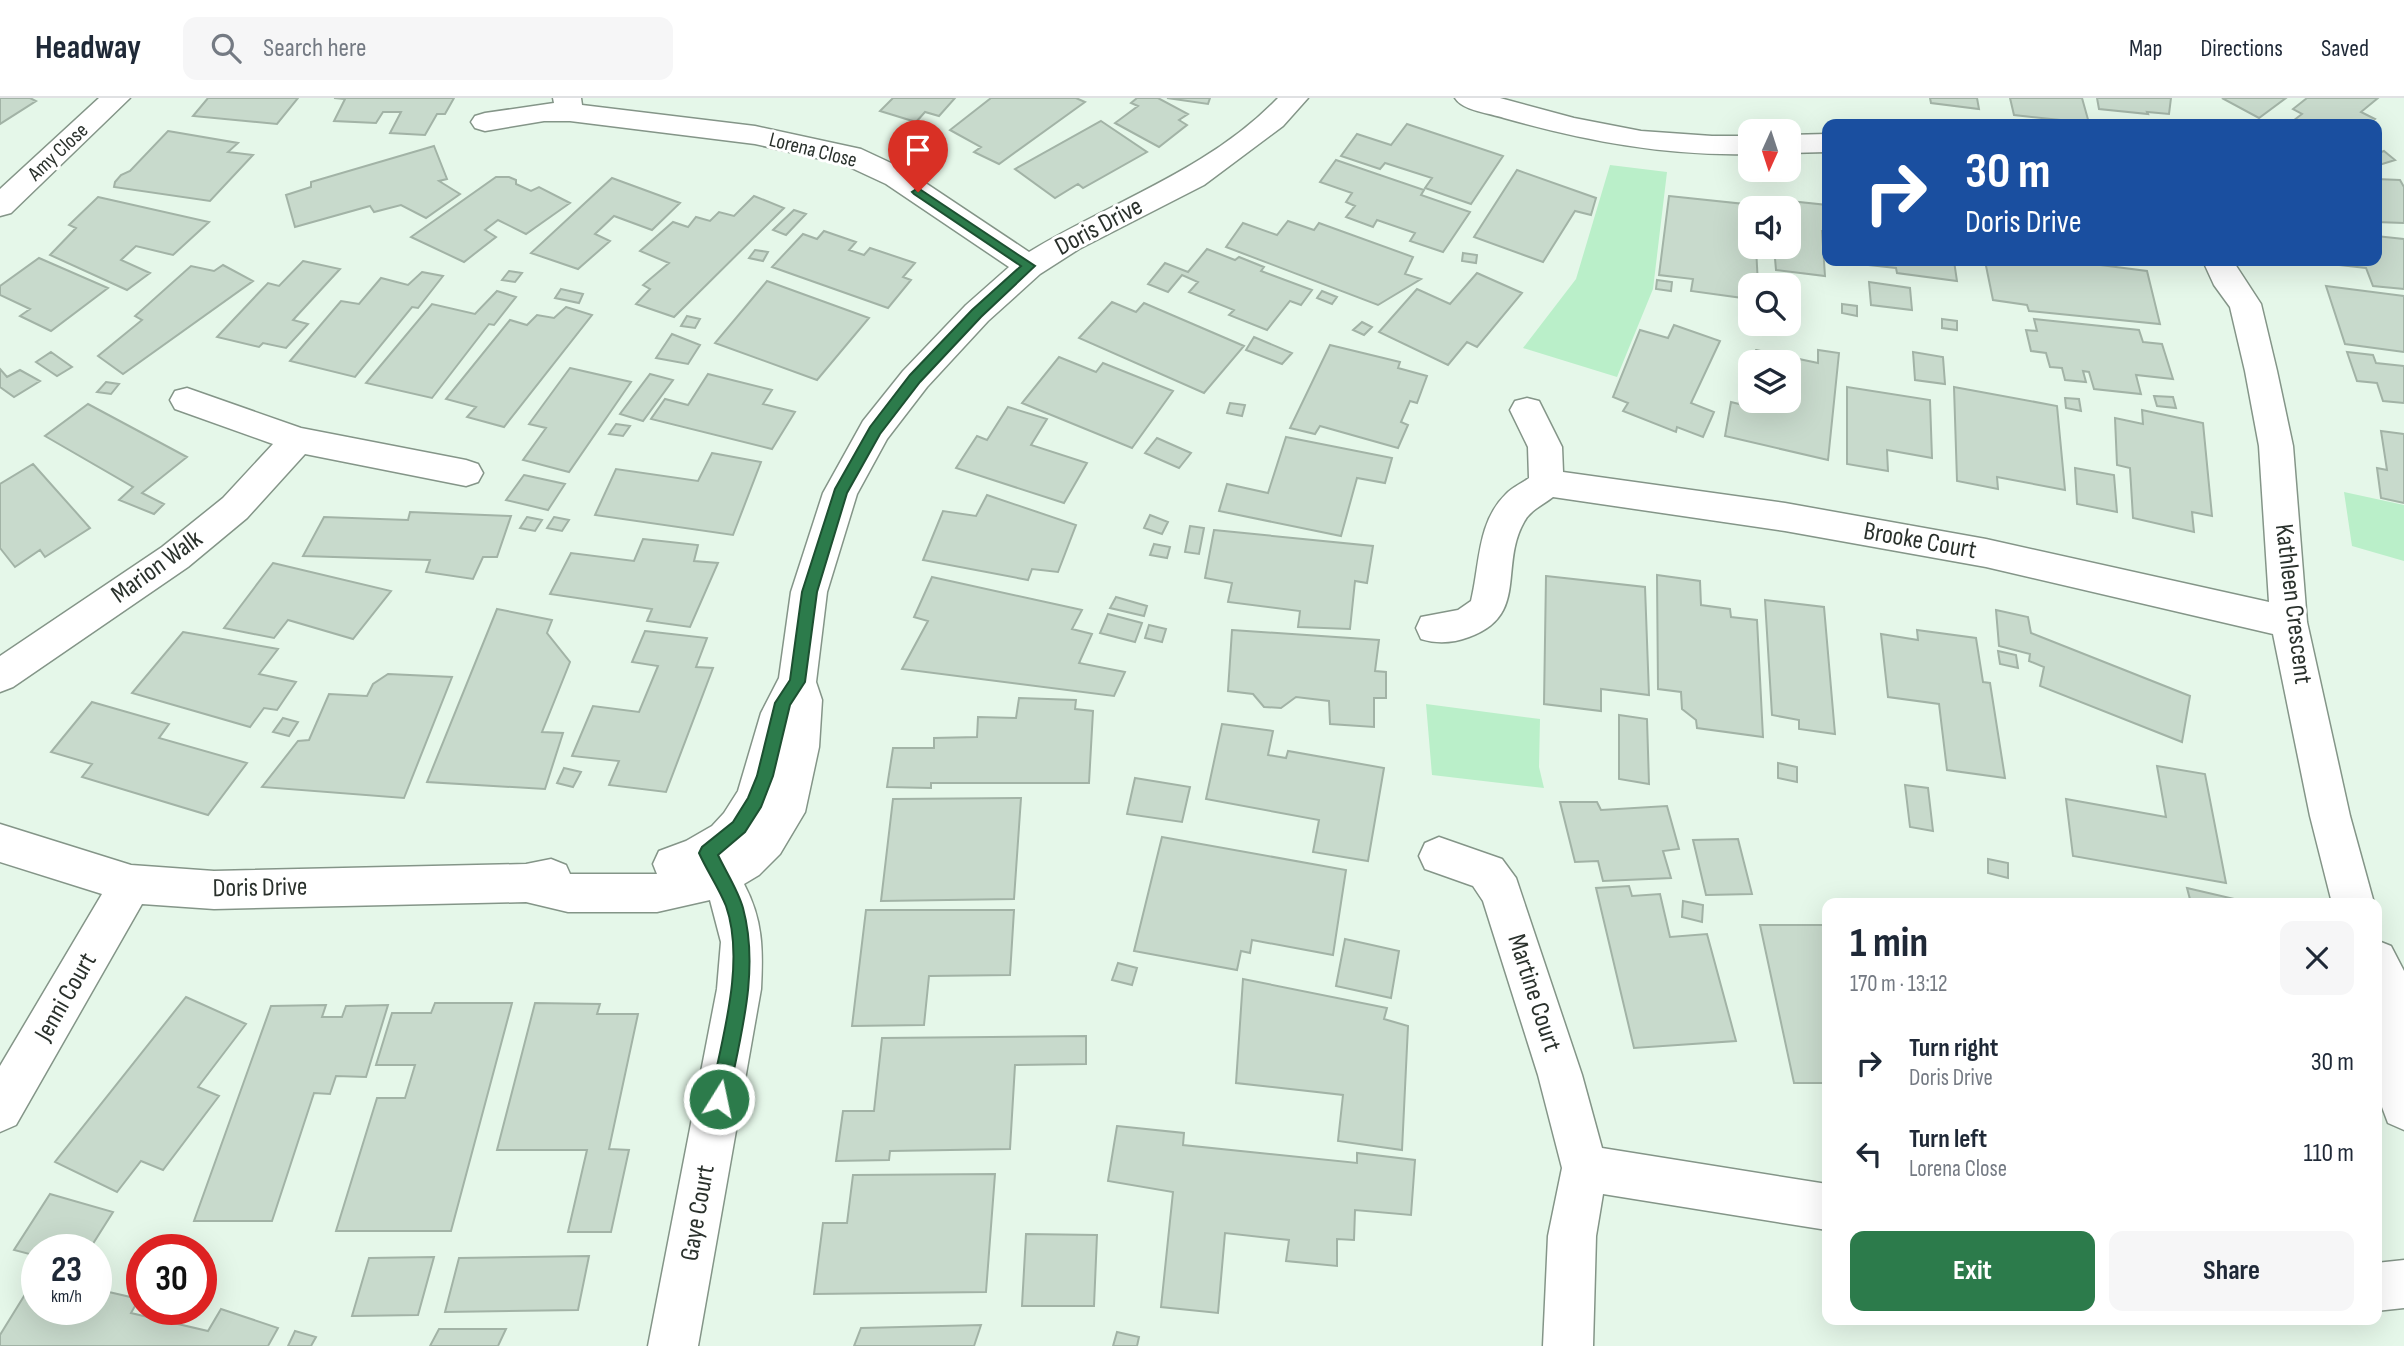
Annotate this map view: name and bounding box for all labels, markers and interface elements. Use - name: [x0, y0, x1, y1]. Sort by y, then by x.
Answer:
- search box: [183, 17, 673, 80]
- text: Headway: [35, 28, 141, 68]
- icon: search: [207, 29, 245, 67]
- text: Search here: [263, 33, 366, 64]
- text: Map: [2129, 34, 2162, 63]
- text: Directions: [2200, 34, 2283, 63]
- text: Saved: [2321, 34, 2369, 63]
- street label: Amy Close: [22, 118, 93, 187]
- north arrow: [1738, 119, 1801, 182]
- map controls: [1738, 119, 1801, 413]
- pin: [888, 120, 948, 192]
- street label: Lorena Close: [767, 127, 859, 173]
- icon: arrive: [899, 131, 937, 169]
- text: 30 m: [1965, 143, 2050, 202]
- icon: right: [1850, 147, 1941, 238]
- street label: Doris Drive: [1050, 191, 1148, 263]
- button: sound: [1738, 196, 1801, 259]
- text: Doris Drive: [1965, 203, 2082, 242]
- button: search: [1738, 273, 1801, 336]
- button: layers: [1738, 350, 1801, 413]
- street label: Brooke Court: [1861, 516, 1979, 566]
- street label: Kathleen Crescent: [2268, 522, 2318, 686]
- street label: Marion Walk: [105, 524, 209, 610]
- street label: Doris Drive: [212, 872, 308, 904]
- text: 1 min: [1850, 918, 1928, 969]
- button: close: [2280, 921, 2354, 995]
- street label: Martine Court: [1500, 930, 1568, 1056]
- street label: Jenni Court: [28, 947, 104, 1048]
- text: 170 m · 13:12: [1850, 970, 1948, 998]
- text: Turn right: [1909, 1033, 1998, 1064]
- icon: right: [1850, 1044, 1888, 1082]
- text: 30 m: [2311, 1047, 2354, 1078]
- position arrow: [682, 1062, 756, 1136]
- text: Doris Drive: [1909, 1064, 1993, 1092]
- text: Turn left: [1909, 1124, 1987, 1155]
- icon: left: [1850, 1135, 1888, 1173]
- text: 110 m: [2303, 1138, 2354, 1169]
- text: Lorena Close: [1909, 1155, 2007, 1183]
- street label: Gaye Court: [674, 1163, 722, 1263]
- button: Exit: [1850, 1231, 2095, 1311]
- button: Share: [2109, 1231, 2354, 1311]
- speed limit sign: 30: [126, 1234, 217, 1325]
- text: 23: [51, 1249, 82, 1292]
- text: km/h: [51, 1286, 82, 1307]

